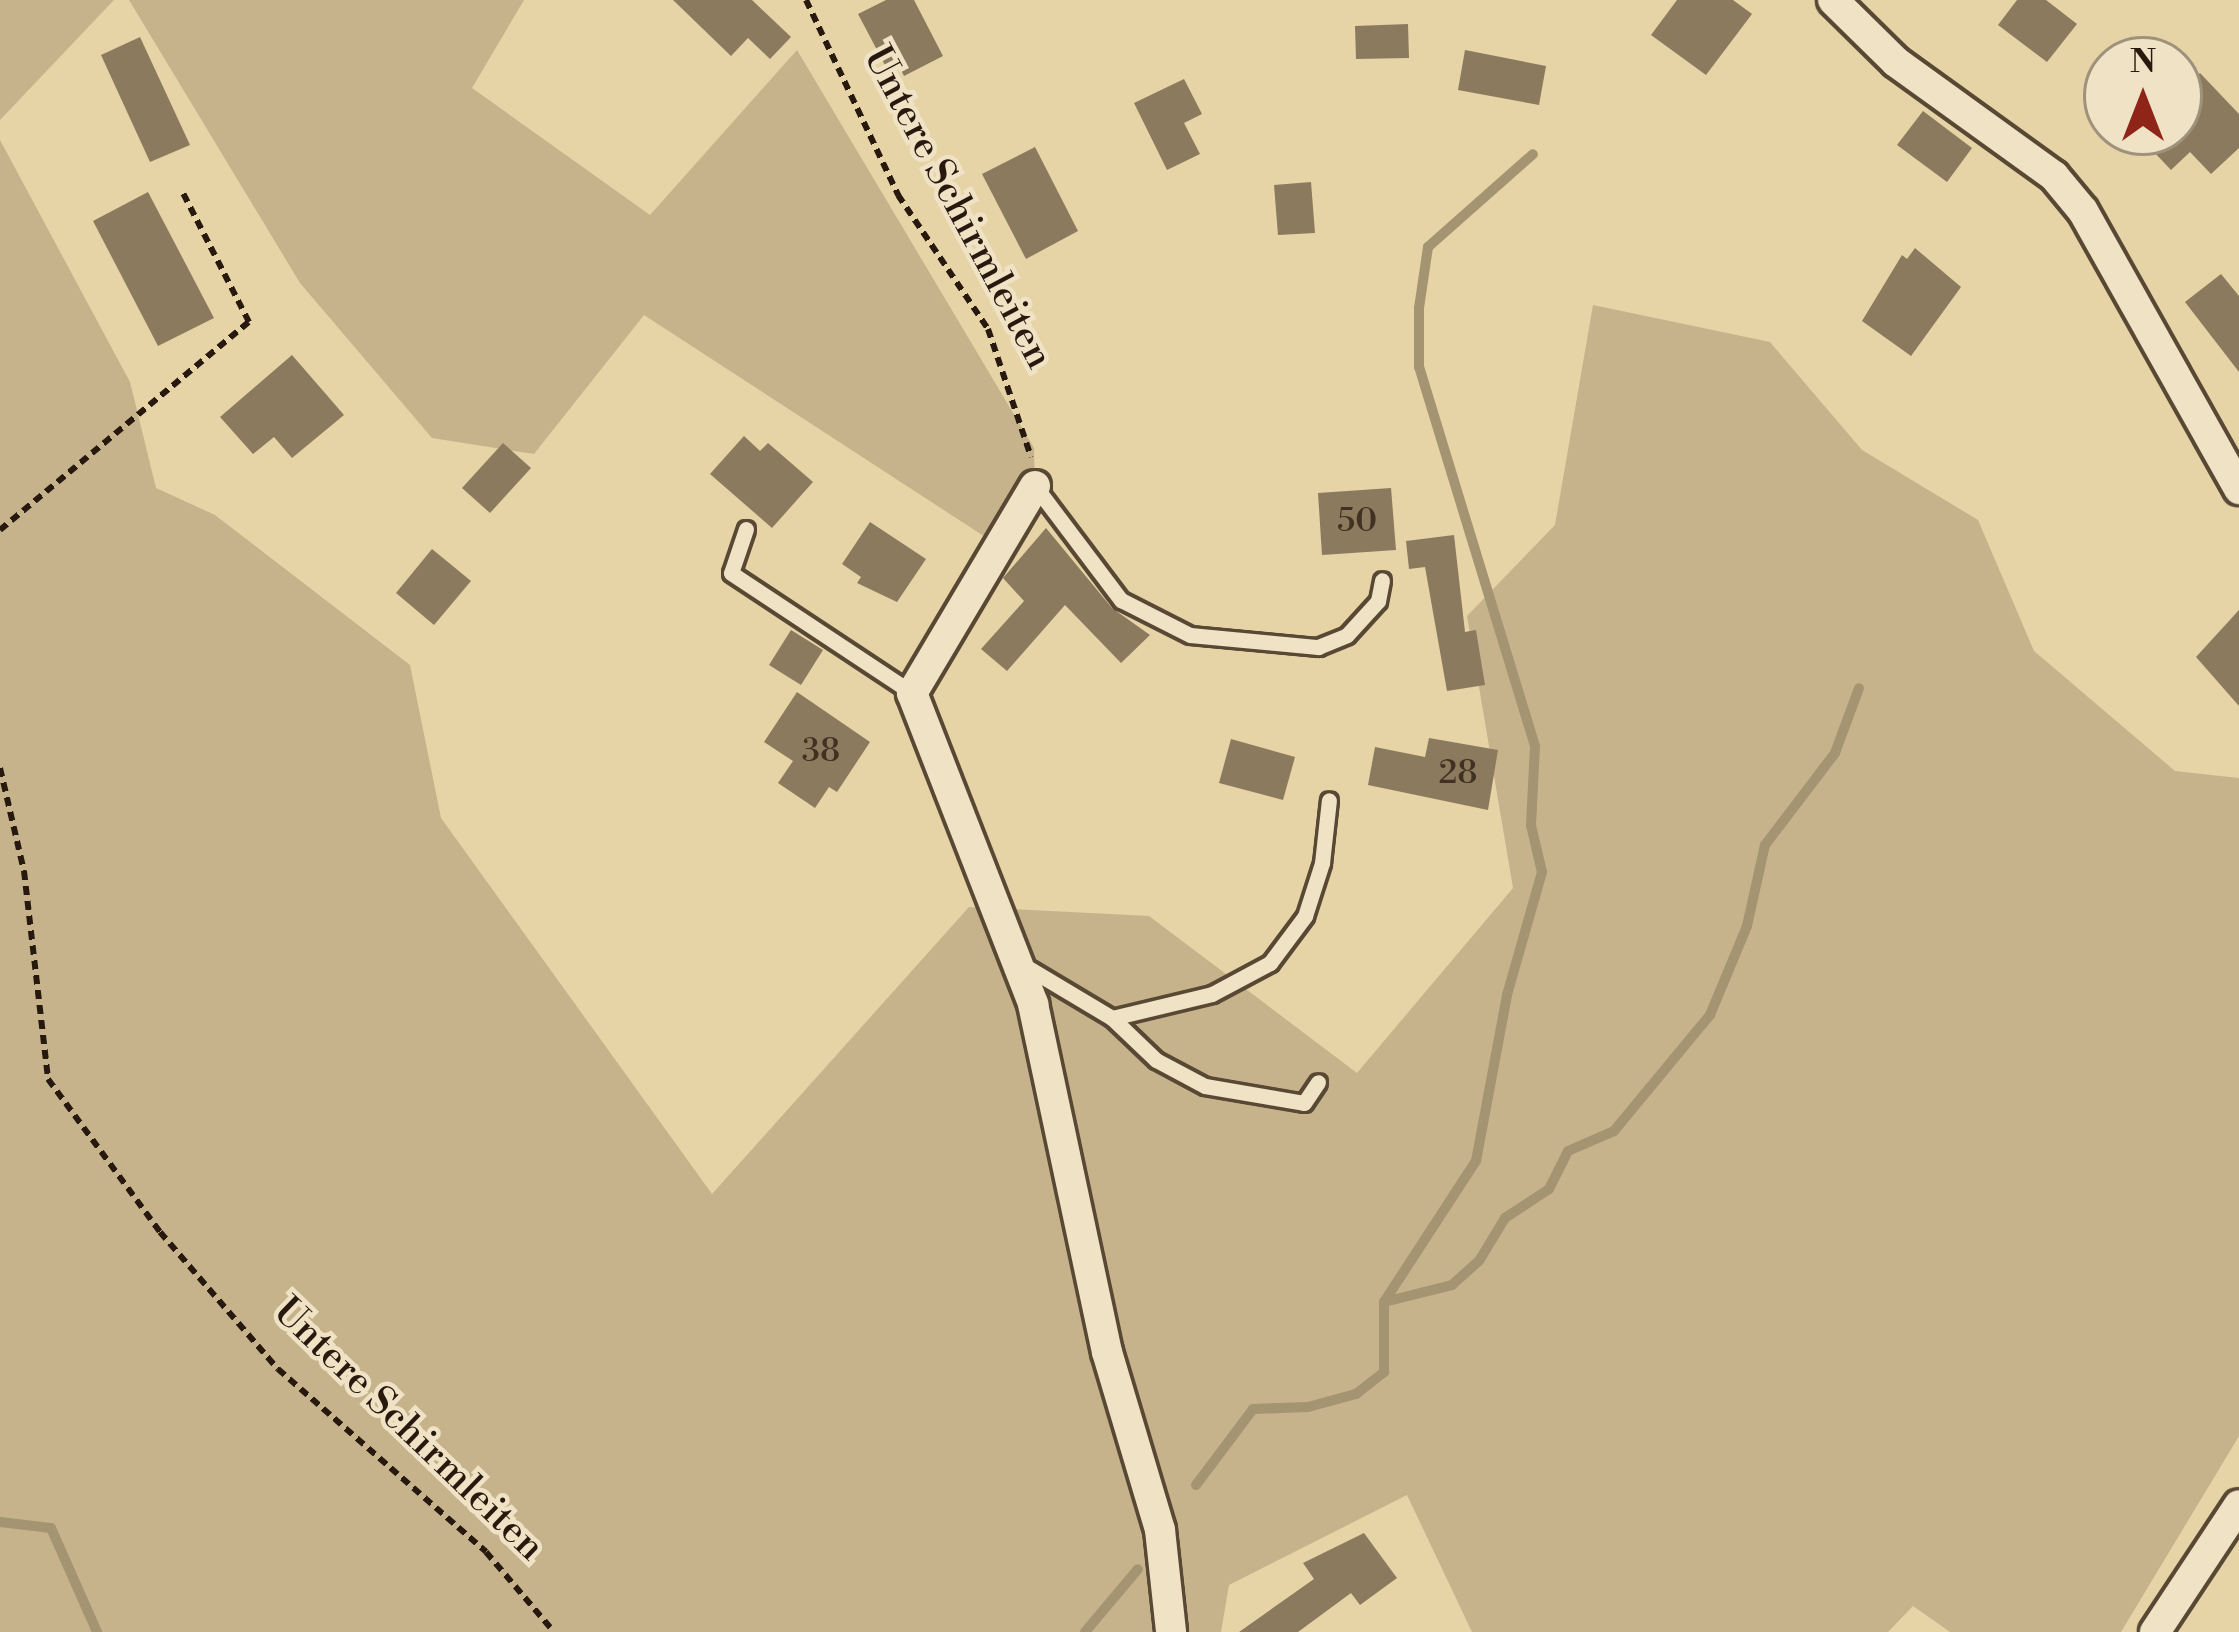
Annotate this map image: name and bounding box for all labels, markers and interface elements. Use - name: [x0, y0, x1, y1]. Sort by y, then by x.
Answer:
- north arrow: [2083, 36, 2203, 156]
- street label: Untere Schirmleiten: [852, 39, 1062, 377]
- text: N: [2130, 42, 2156, 83]
- house number: 50: [1337, 502, 1377, 542]
- house number: 38: [802, 732, 840, 772]
- house number: 28: [1438, 754, 1478, 794]
- street label: Untere Schirmleiten: [263, 1289, 553, 1571]

